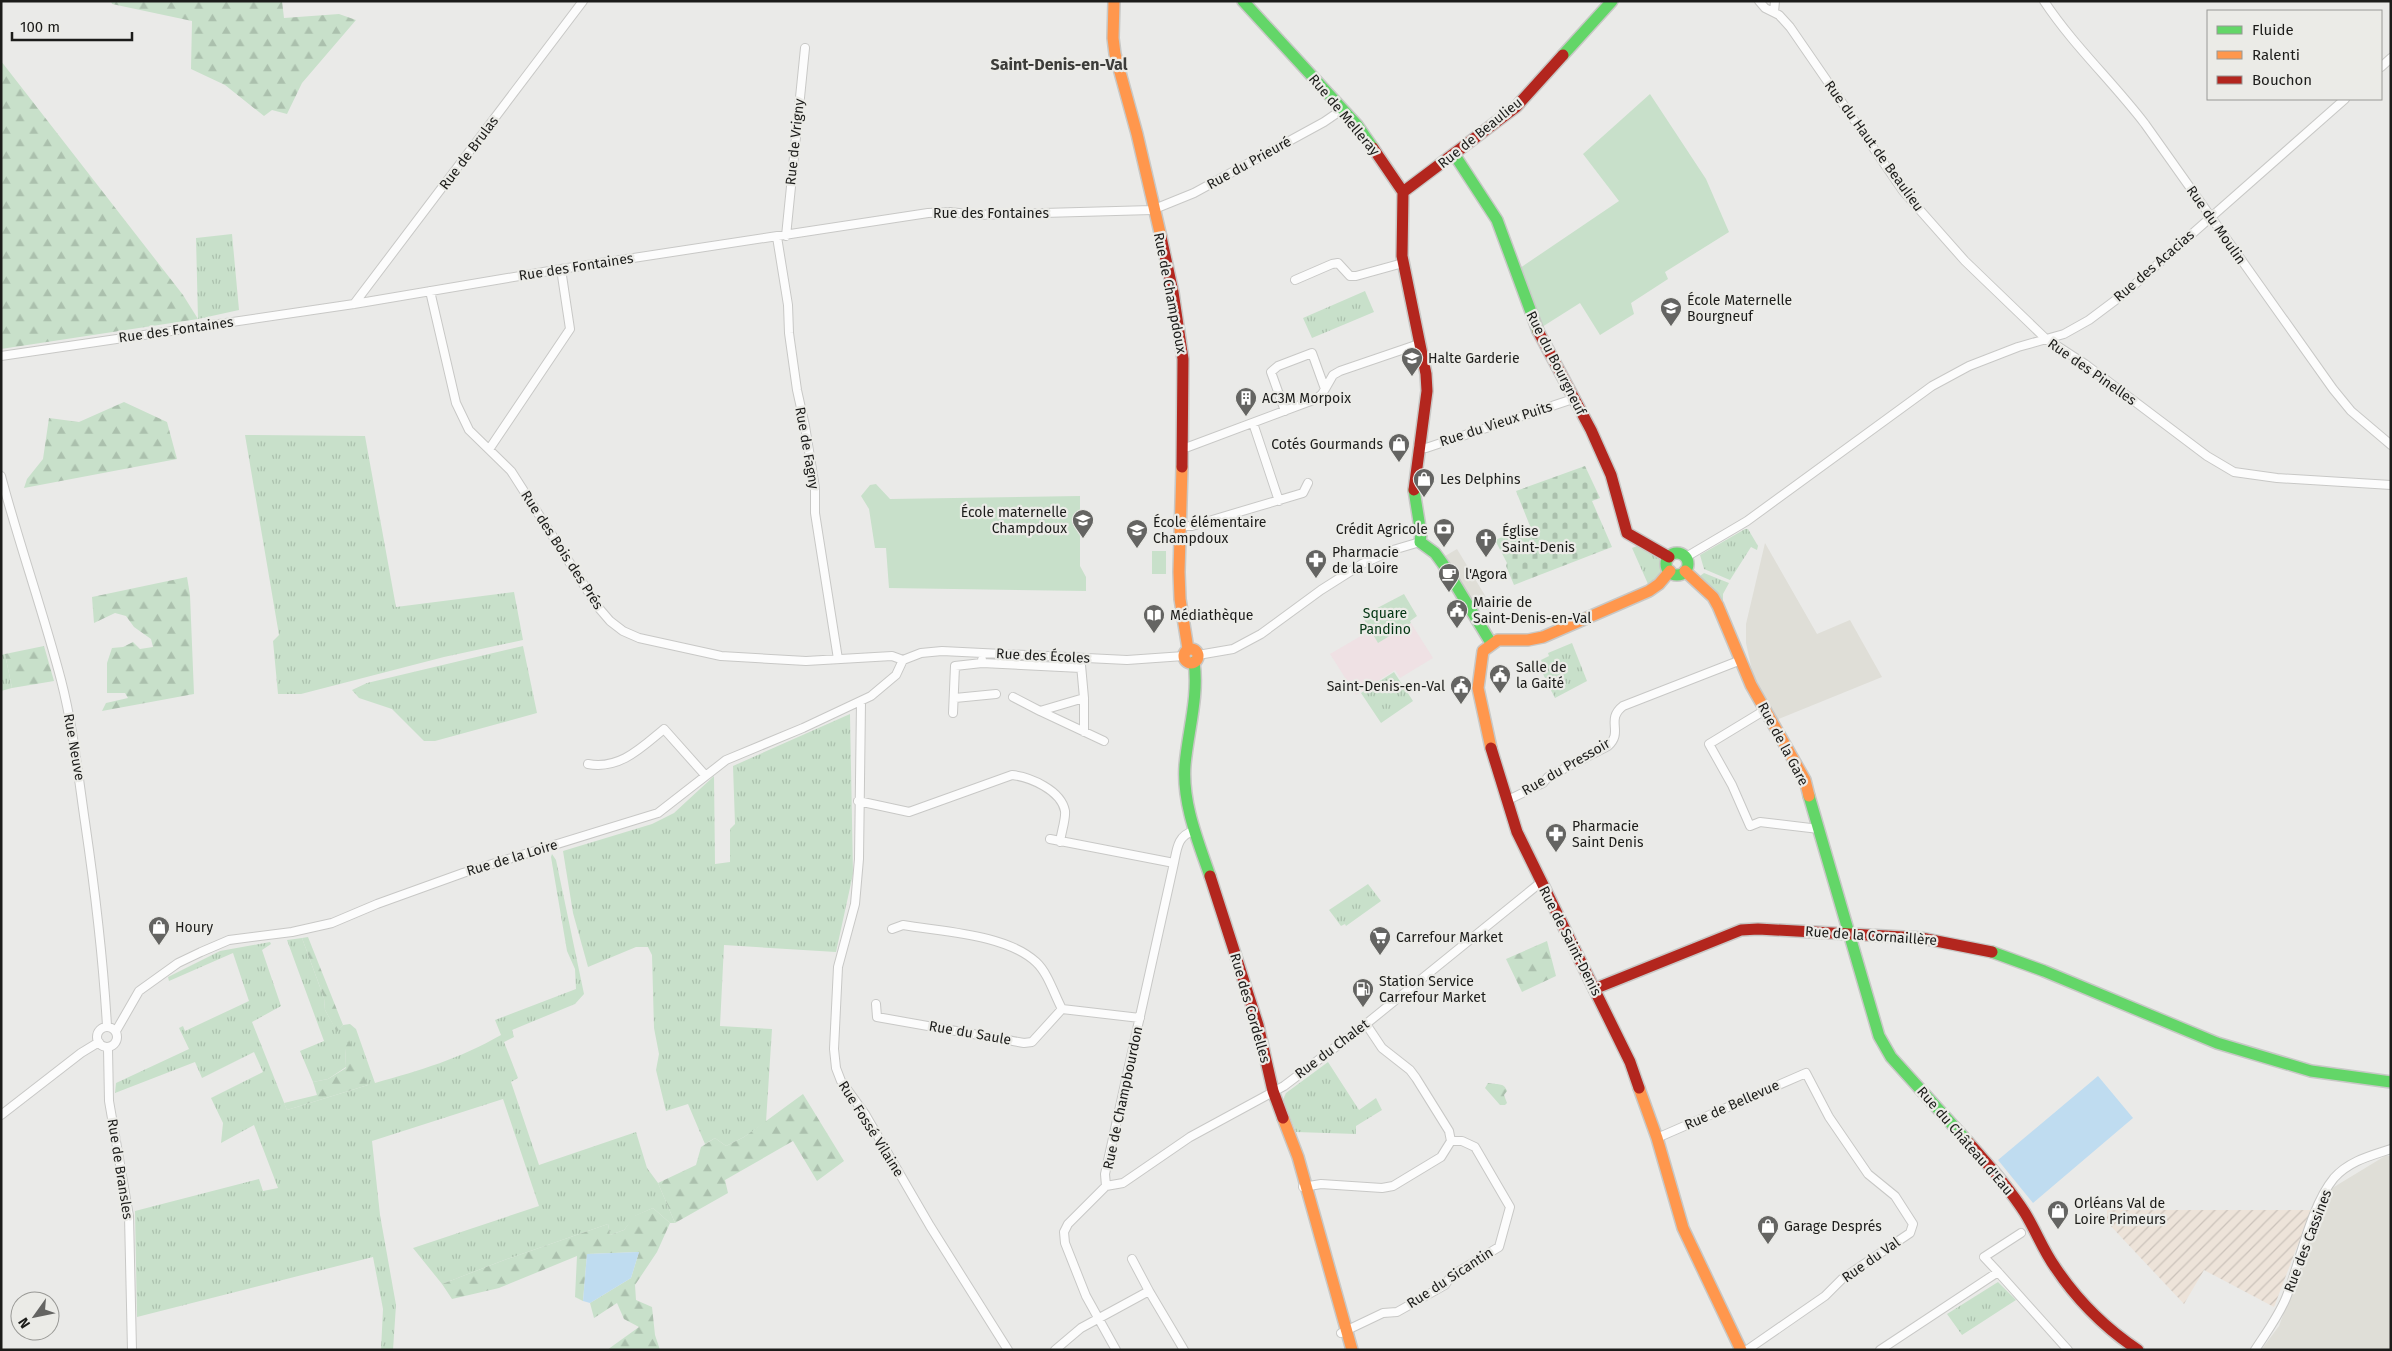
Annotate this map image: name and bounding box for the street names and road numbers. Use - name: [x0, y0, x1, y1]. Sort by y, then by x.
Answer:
- street label: Rue de Melleray: [1305, 71, 1383, 159]
- street label: Rue du Haut de Beaulieu: [1821, 77, 1927, 215]
- street label: Rue de Beaulieu: [1435, 94, 1525, 172]
- street label: Rue de Vrigny: [782, 98, 808, 186]
- street label: Rue de Brulas: [436, 112, 502, 193]
- street label: Rue du Prieuré: [1204, 133, 1294, 193]
- street label: Rue du Moulin: [2183, 183, 2249, 267]
- street label: Rue des Fontaines: [933, 205, 1049, 222]
- street label: Rue des Acacias: [2110, 226, 2198, 306]
- street label: Rue de Champdoux: [1150, 231, 1190, 355]
- street label: Rue des Fontaines: [517, 249, 635, 284]
- street label: Rue du Bourgneuf: [1523, 308, 1590, 419]
- street label: Rue des Fontaines: [117, 313, 235, 346]
- street label: Rue des Pinelles: [2044, 335, 2140, 409]
- street label: Rue du Vieux Puits: [1437, 398, 1555, 450]
- street label: Rue de Fagny: [791, 405, 823, 491]
- street label: Rue des Bois des Prés: [517, 487, 607, 613]
- street label: Rue des Écoles: [996, 644, 1091, 667]
- street label: Rue de la Gare: [1754, 699, 1812, 789]
- street label: Rue Neuve: [60, 712, 88, 782]
- street label: Rue du Pressoir: [1519, 735, 1614, 799]
- street label: Rue de la Loire: [464, 836, 560, 880]
- street label: Rue de Saint-Denis: [1535, 883, 1605, 999]
- street label: Rue de la Cornaillère: [1804, 923, 1938, 949]
- street label: Rue des Cordelles: [1226, 951, 1274, 1065]
- street label: Rue du Chalet: [1292, 1015, 1373, 1082]
- street label: Rue du Saule: [928, 1017, 1012, 1049]
- street label: Rue de Champbourdon: [1100, 1025, 1146, 1171]
- street label: Rue de Bellevue: [1682, 1076, 1782, 1134]
- street label: Rue Fossé Vilaine: [835, 1078, 907, 1180]
- street label: Rue du Château d'Eau: [1913, 1083, 2017, 1199]
- street label: Rue de Bransles: [104, 1117, 136, 1221]
- street label: Rue des Cassines: [2281, 1187, 2336, 1295]
- street label: Rue du Val: [1839, 1234, 1903, 1286]
- street label: Rue du Sicantin: [1404, 1244, 1496, 1312]

